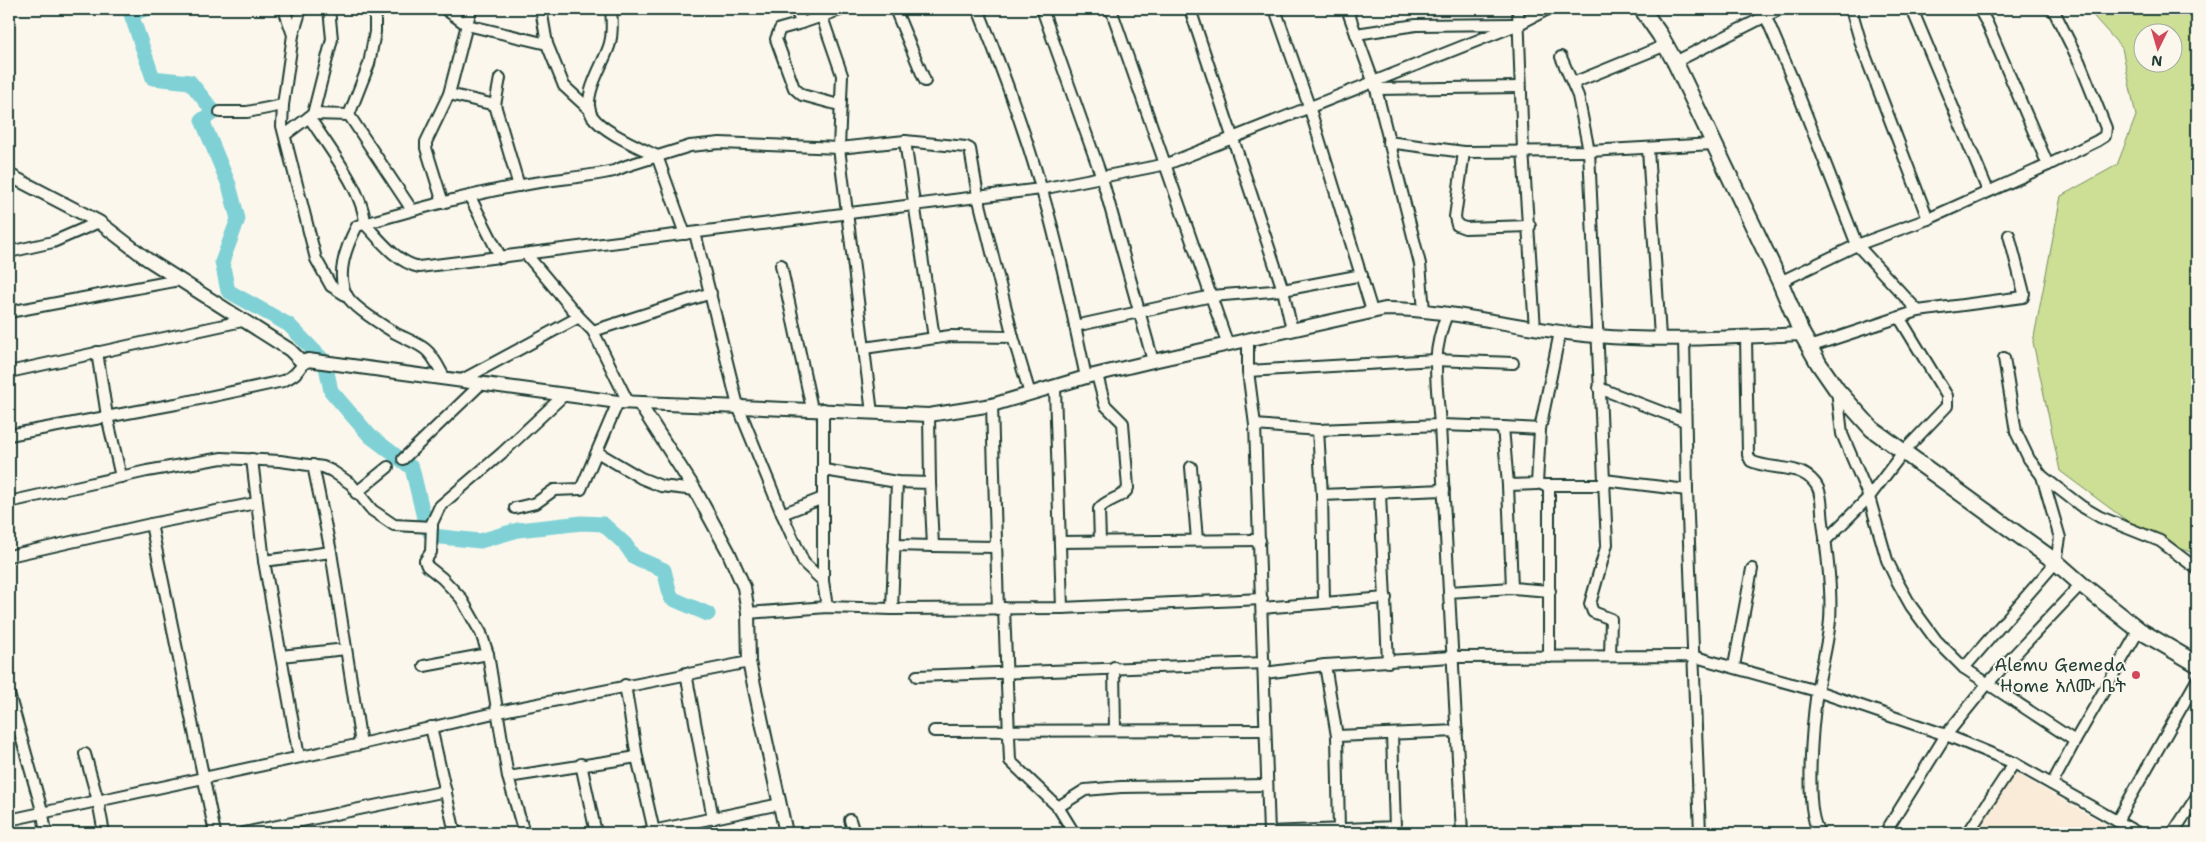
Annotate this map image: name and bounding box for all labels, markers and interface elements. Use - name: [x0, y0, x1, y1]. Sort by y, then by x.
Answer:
- north arrow: [2134, 22, 2184, 72]
- text: N: [2151, 52, 2163, 70]
- place label: Alemu Gemeda Home አለሙ ቤት: [1994, 653, 2126, 698]
- marker: Alemu Gemeda Home አለሙ ቤት: [2130, 669, 2142, 681]

